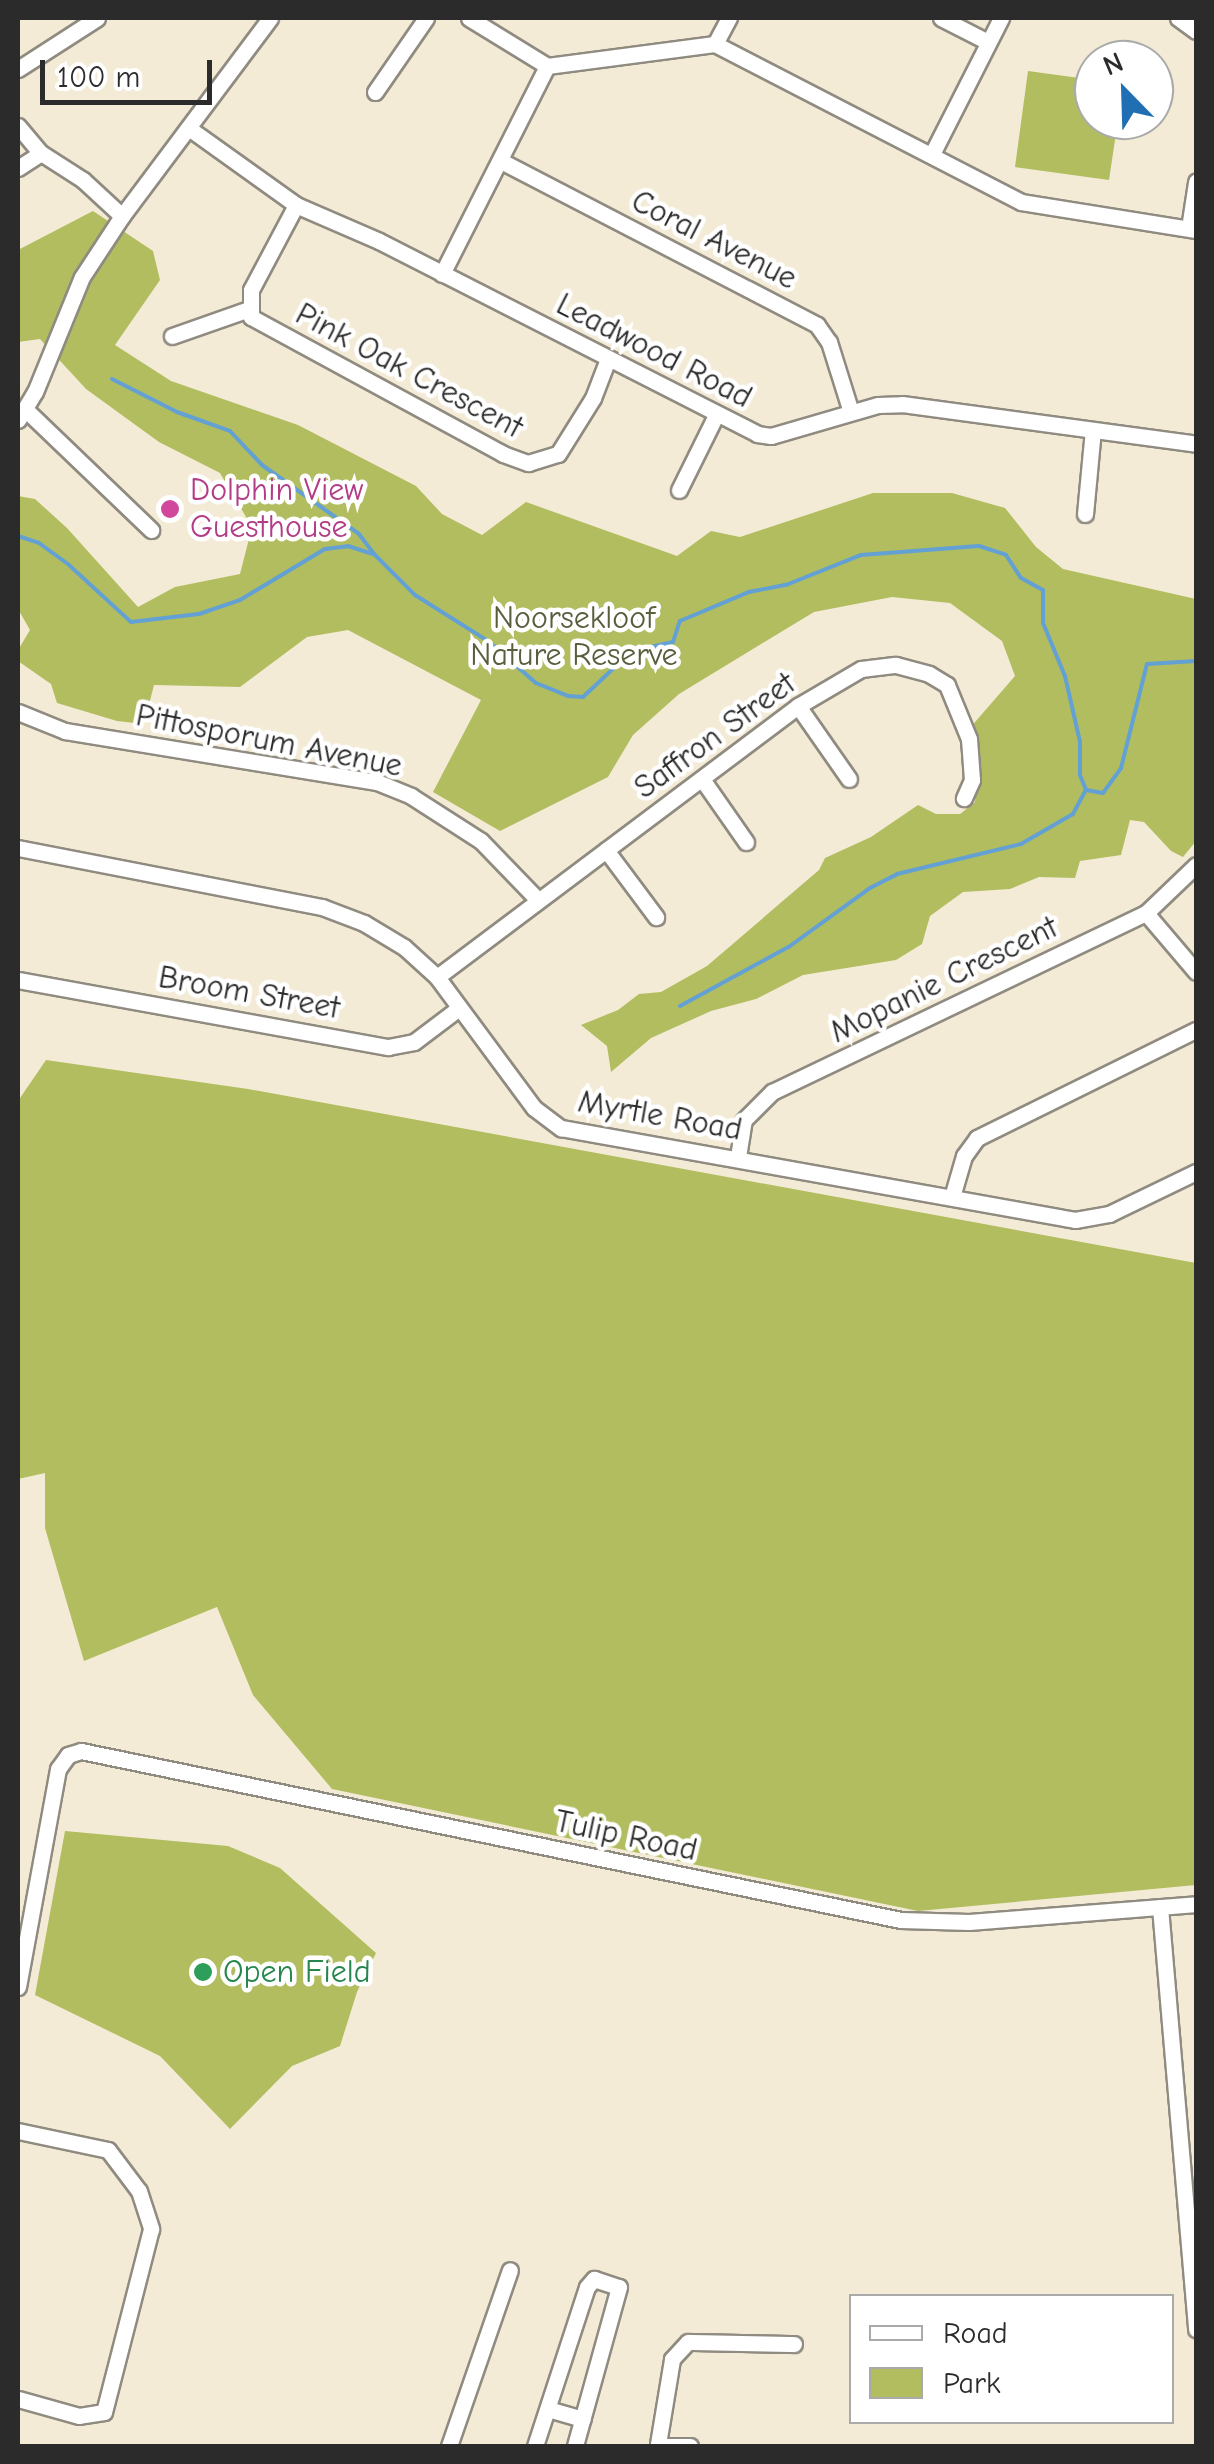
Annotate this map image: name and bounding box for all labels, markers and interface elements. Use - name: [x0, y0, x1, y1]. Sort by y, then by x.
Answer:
- scale bar: [45, 40, 218, 102]
- north arrow: [1074, 40, 1174, 140]
- text: N: [1098, 46, 1128, 83]
- text: 100 m: [57, 60, 140, 95]
- street label: Coral Avenue: [625, 182, 803, 298]
- street label: Leadwood Road: [550, 285, 758, 417]
- street label: Pink Oak Crescent: [289, 295, 529, 447]
- place label: Dolphin View Guesthouse: [190, 472, 363, 547]
- marker: Dolphin View Guesthouse: [159, 498, 181, 520]
- park label: Noorsekloof Nature Reserve: [470, 600, 678, 675]
- street label: Saffron Street: [627, 665, 803, 807]
- street label: Pittosporum Avenue: [133, 696, 405, 786]
- street label: Mopanie Crescent: [824, 908, 1064, 1052]
- street label: Broom Street: [155, 958, 343, 1028]
- street label: Myrtle Road: [575, 1083, 745, 1149]
- street label: Tulip Road: [552, 1802, 700, 1870]
- place label: Open Field: [223, 1953, 371, 1991]
- marker: Open Field: [192, 1961, 214, 1983]
- legend: [849, 2294, 1174, 2424]
- text: Road: [943, 2316, 1008, 2351]
- text: Park: [943, 2366, 1000, 2401]

